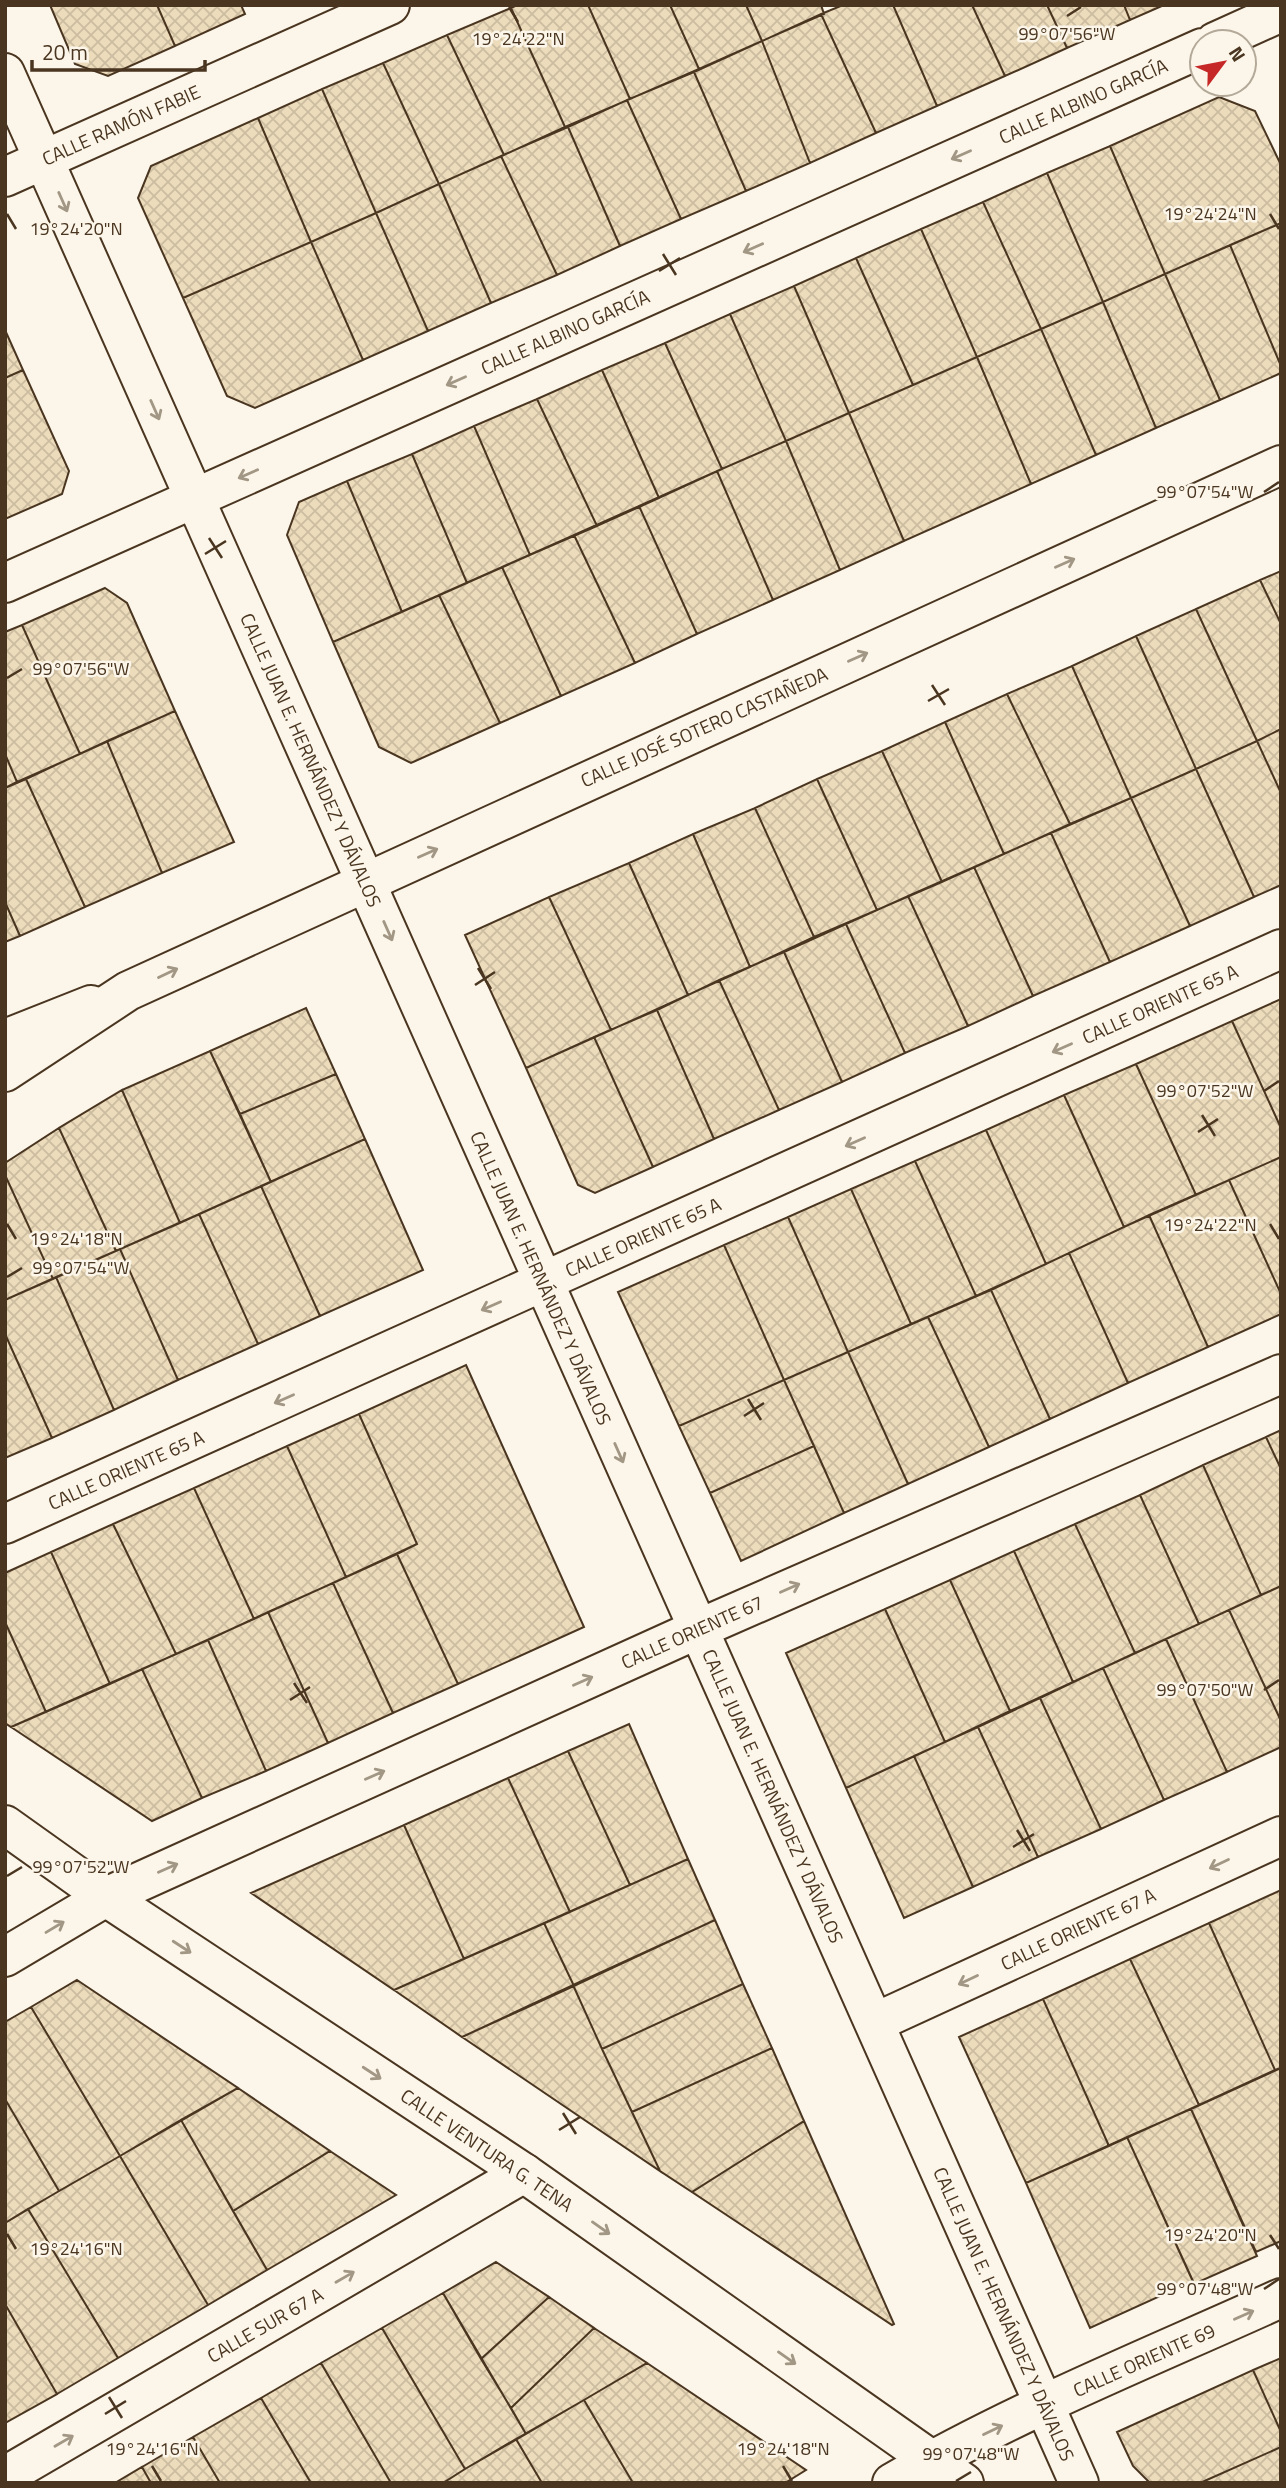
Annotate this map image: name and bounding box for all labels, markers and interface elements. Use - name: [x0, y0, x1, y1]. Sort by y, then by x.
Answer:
- text: 99°07'56"W: [1019, 20, 1116, 47]
- text: 19°24'22"N: [471, 25, 565, 52]
- scale bar: [32, 28, 205, 72]
- north arrow: [1188, 28, 1258, 98]
- text: 20 m: [42, 36, 88, 68]
- text: N: [1222, 40, 1254, 67]
- street label: CALLE ALBINO GARCÍA: [994, 50, 1172, 151]
- street label: CALLE RAMÓN FABIE: [37, 77, 205, 172]
- one-way arrow: [951, 149, 972, 162]
- one-way arrow: [57, 191, 70, 213]
- text: 19°24'24"N: [1163, 200, 1257, 227]
- text: 19°24'20"N: [29, 215, 123, 242]
- one-way arrow: [743, 242, 764, 255]
- street label: CALLE ALBINO GARCÍA: [476, 281, 654, 382]
- one-way arrow: [446, 375, 467, 388]
- one-way arrow: [149, 399, 162, 420]
- one-way arrow: [238, 468, 259, 481]
- text: 99°07'54"W: [1157, 478, 1254, 505]
- one-way arrow: [1054, 556, 1075, 569]
- street label: CALLE JUAN E. HERNÁNDEZ Y DÁVALOS: [233, 608, 390, 911]
- one-way arrow: [847, 650, 868, 663]
- text: 99°07'56"W: [33, 655, 130, 682]
- street label: CALLE JOSÉ SOTERO CASTAÑEDA: [576, 659, 832, 794]
- one-way arrow: [417, 846, 438, 859]
- one-way arrow: [382, 920, 395, 942]
- street label: CALLE ORIENTE 65 A: [1077, 956, 1243, 1051]
- one-way arrow: [157, 966, 178, 979]
- one-way arrow: [1052, 1042, 1073, 1055]
- text: 99°07'52"W: [1157, 1077, 1254, 1104]
- street label: CALLE JUAN E. HERNÁNDEZ Y DÁVALOS: [463, 1126, 620, 1429]
- one-way arrow: [845, 1136, 866, 1149]
- street label: CALLE ORIENTE 65 A: [560, 1189, 726, 1284]
- text: 19°24'22"N: [1163, 1211, 1257, 1238]
- text: 19°24'18"N: [29, 1225, 123, 1252]
- text: 99°07'54"W: [33, 1254, 130, 1281]
- one-way arrow: [481, 1300, 503, 1313]
- one-way arrow: [274, 1393, 295, 1406]
- street label: CALLE ORIENTE 65 A: [43, 1422, 209, 1517]
- one-way arrow: [613, 1442, 626, 1463]
- one-way arrow: [779, 1581, 801, 1594]
- street label: CALLE ORIENTE 67: [616, 1587, 767, 1676]
- street label: CALLE JUAN E. HERNÁNDEZ Y DÁVALOS: [695, 1644, 852, 1947]
- one-way arrow: [571, 1674, 593, 1687]
- text: 99°07'50"W: [1157, 1676, 1254, 1703]
- one-way arrow: [364, 1768, 385, 1781]
- text: 99°07'52"W: [33, 1853, 130, 1880]
- one-way arrow: [1209, 1858, 1230, 1871]
- one-way arrow: [157, 1861, 178, 1875]
- street label: CALLE ORIENTE 67 A: [995, 1880, 1160, 1977]
- one-way arrow: [45, 1919, 65, 1933]
- one-way arrow: [172, 1941, 192, 1955]
- one-way arrow: [958, 1974, 979, 1987]
- one-way arrow: [362, 2066, 381, 2080]
- street label: CALLE VENTURA G. TENA: [395, 2081, 580, 2218]
- street label: CALLE JUAN E. HERNÁNDEZ Y DÁVALOS: [926, 2162, 1083, 2465]
- one-way arrow: [591, 2221, 610, 2235]
- text: 19°24'20"N: [1163, 2221, 1257, 2248]
- text: 19°24'16"N: [29, 2235, 123, 2262]
- one-way arrow: [335, 2270, 355, 2284]
- text: 99°07'48"W: [1157, 2275, 1254, 2302]
- street label: CALLE SUR 67 A: [201, 2280, 328, 2370]
- one-way arrow: [1233, 2308, 1254, 2321]
- street label: CALLE ORIENTE 69: [1068, 2315, 1219, 2404]
- one-way arrow: [777, 2351, 796, 2366]
- one-way arrow: [982, 2423, 1003, 2436]
- one-way arrow: [54, 2434, 74, 2448]
- text: 19°24'16"N: [105, 2435, 199, 2462]
- text: 19°24'18"N: [736, 2435, 830, 2462]
- text: 99°07'48"W: [923, 2440, 1020, 2467]

